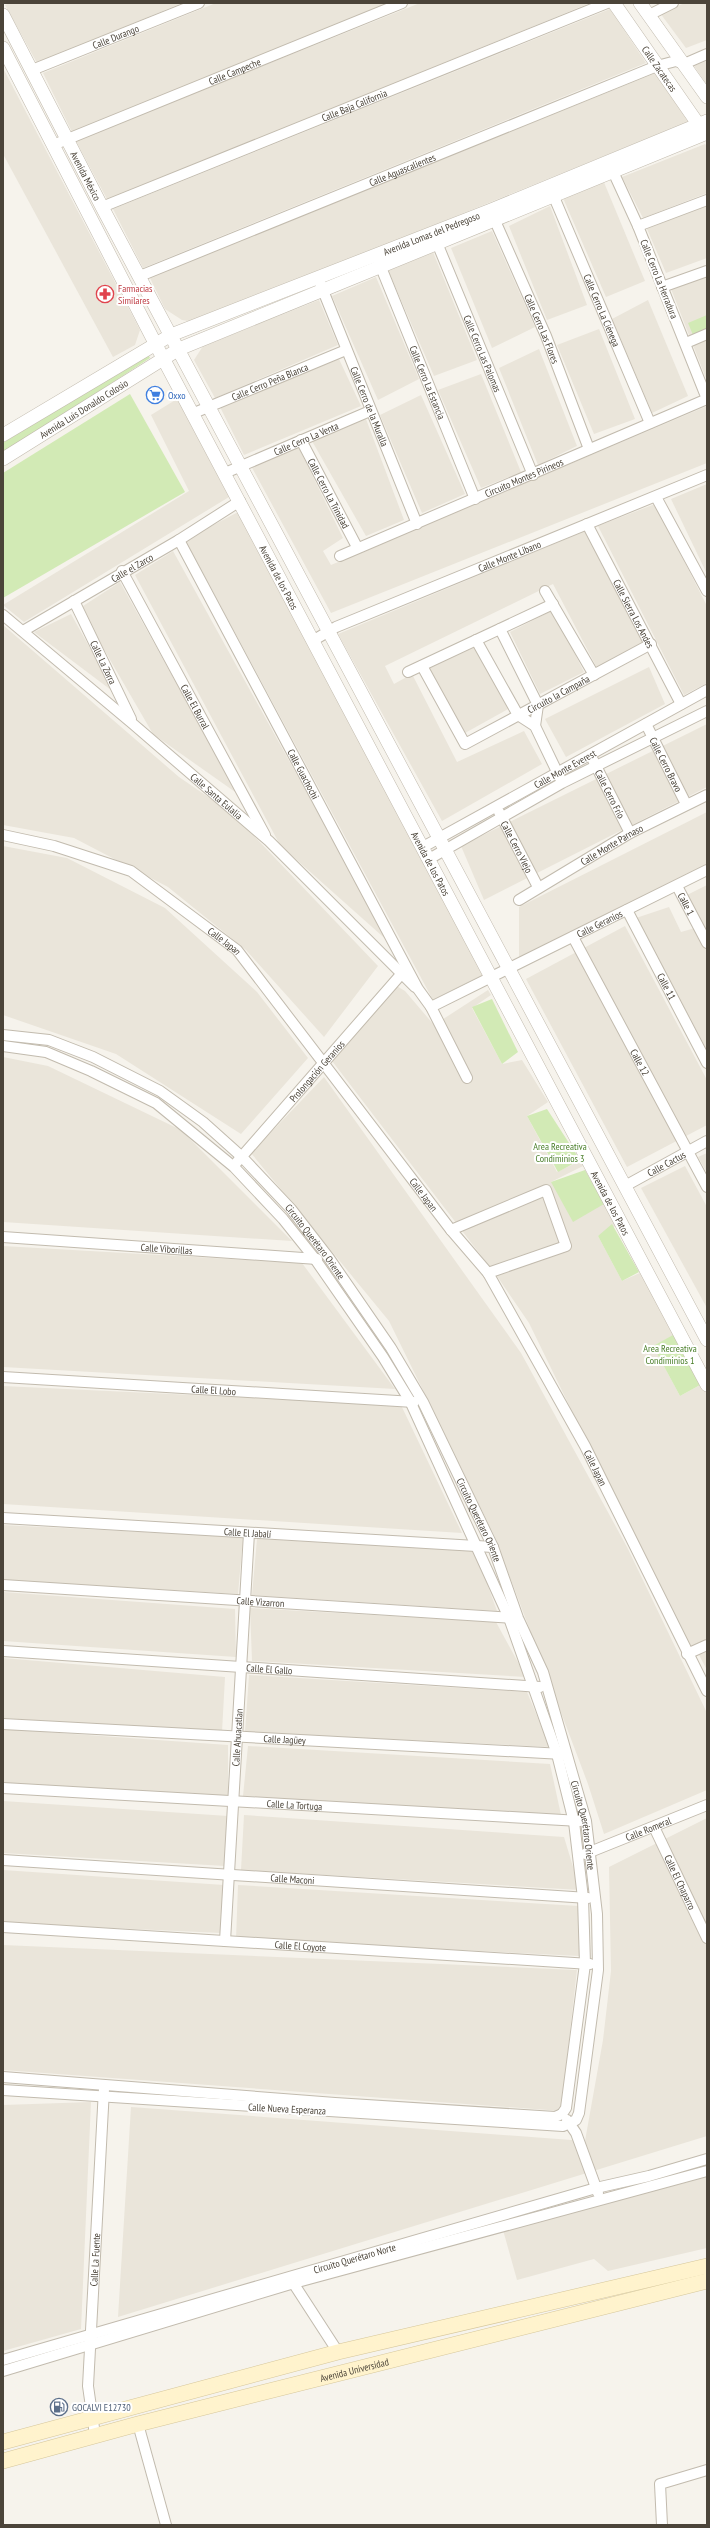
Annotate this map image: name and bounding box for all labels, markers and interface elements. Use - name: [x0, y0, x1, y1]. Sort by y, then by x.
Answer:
- street label: Calle Durango: [90, 21, 141, 52]
- street label: Calle Zacatecas: [639, 43, 680, 95]
- street label: Calle Campeche: [207, 55, 262, 87]
- street label: Calle Baja California: [320, 86, 389, 124]
- street label: Avenida México: [68, 149, 104, 203]
- street label: Calle Aguascalientes: [367, 150, 438, 189]
- street label: Avenida Lomas del Pedregoso: [381, 209, 481, 258]
- street label: Calle Cerro La Herradura: [637, 238, 681, 320]
- street label: Calle Cerro La Ciénega: [581, 272, 623, 348]
- place label: Farmacias Similares: [118, 282, 153, 307]
- pharmacy icon: Farmacias Similares: [95, 284, 115, 304]
- street label: Calle Cerro Las Flores: [522, 292, 563, 366]
- street label: Calle Cerro Las Palomas: [461, 313, 505, 395]
- street label: Calle Cerro La Estancia: [407, 343, 448, 421]
- street label: Calle Cerro Peña Blanca: [230, 360, 310, 403]
- street label: Calle Cerro de la Muralla: [348, 365, 392, 448]
- street label: Avenida Luis Donaldo Colosio: [37, 376, 130, 441]
- supermarket icon: Oxxo: [145, 385, 165, 405]
- place label: Oxxo: [168, 389, 186, 402]
- street label: Calle Cerro La Venta: [272, 419, 340, 458]
- street label: Circuito Montes Pirineos: [483, 455, 566, 500]
- street label: Calle Cerro La Trinidad: [305, 456, 353, 531]
- street label: Calle Monte Líbano: [476, 537, 543, 575]
- street label: Avenida de los Patos: [257, 543, 302, 612]
- street label: Calle el Zarco: [108, 550, 155, 585]
- street label: Calle Sierra Los Andes: [610, 577, 657, 651]
- street label: Calle La Zorra: [87, 638, 120, 686]
- street label: Circuito la Campaña: [525, 672, 592, 716]
- street label: Calle El Burral: [178, 682, 213, 732]
- street label: Calle Cerro Bravo: [647, 735, 685, 794]
- street label: Calle Monte Everest: [532, 746, 598, 791]
- street label: Calle Guachochi: [285, 747, 322, 801]
- street label: Calle Cerro Frío: [592, 767, 628, 821]
- street label: Calle Santa Eulalia: [188, 770, 245, 822]
- street label: Calle Cerro Viejo: [498, 818, 536, 875]
- street label: Calle Monte Parnaso: [578, 821, 645, 868]
- street label: Avenida de los Patos: [408, 829, 453, 899]
- street label: Calle 1: [675, 890, 698, 917]
- street label: Calle Geranios: [574, 906, 625, 940]
- street label: Calle Japan: [205, 924, 245, 957]
- street label: Calle 11: [655, 971, 679, 1002]
- street label: Prolongación Geranios: [286, 1037, 347, 1104]
- street label: Calle 12: [628, 1047, 653, 1078]
- park label: Area Recreativa Condiminios 3: [533, 1140, 587, 1165]
- street label: Calle Cactus: [645, 1147, 688, 1179]
- street label: Avenida de los Patos: [588, 1169, 633, 1238]
- street label: Calle Japan: [407, 1175, 441, 1214]
- street label: Circuito Querétaro Oriente: [283, 1201, 348, 1282]
- street label: Calle Viborillas: [140, 1240, 193, 1257]
- park label: Area Recreativa Condiminios 1: [643, 1342, 697, 1367]
- street label: Calle El Lobo: [191, 1382, 236, 1398]
- street label: Calle Japan: [581, 1447, 610, 1488]
- street label: Circuito Querétaro Oriente: [454, 1476, 504, 1563]
- street label: Calle El Jabalí: [224, 1525, 272, 1540]
- street label: Calle Vizarron: [236, 1594, 285, 1610]
- street label: Calle El Gallo: [246, 1661, 293, 1677]
- street label: Calle Ahuacatlan: [229, 1708, 245, 1767]
- street label: Calle Jagüey: [263, 1731, 306, 1747]
- street label: Circuito Querétaro Oriente: [568, 1779, 598, 1871]
- street label: Calle La Tortuga: [266, 1797, 323, 1813]
- street label: Calle Romeral: [623, 1813, 673, 1844]
- street label: Calle El Chaparro: [662, 1852, 699, 1912]
- street label: Calle Maconi: [270, 1871, 315, 1887]
- street label: Calle El Coyote: [274, 1938, 327, 1954]
- street label: Calle Nueva Esperanza: [248, 2100, 326, 2118]
- street label: Calle La Fuente: [87, 2233, 103, 2287]
- street label: Circuito Querétaro Norte: [312, 2240, 397, 2276]
- street label: Avenida Universidad: [319, 2355, 390, 2385]
- fuel station icon: GOCALVI E12730: [49, 2397, 69, 2417]
- place label: GOCALVI E12730: [72, 2401, 131, 2414]

